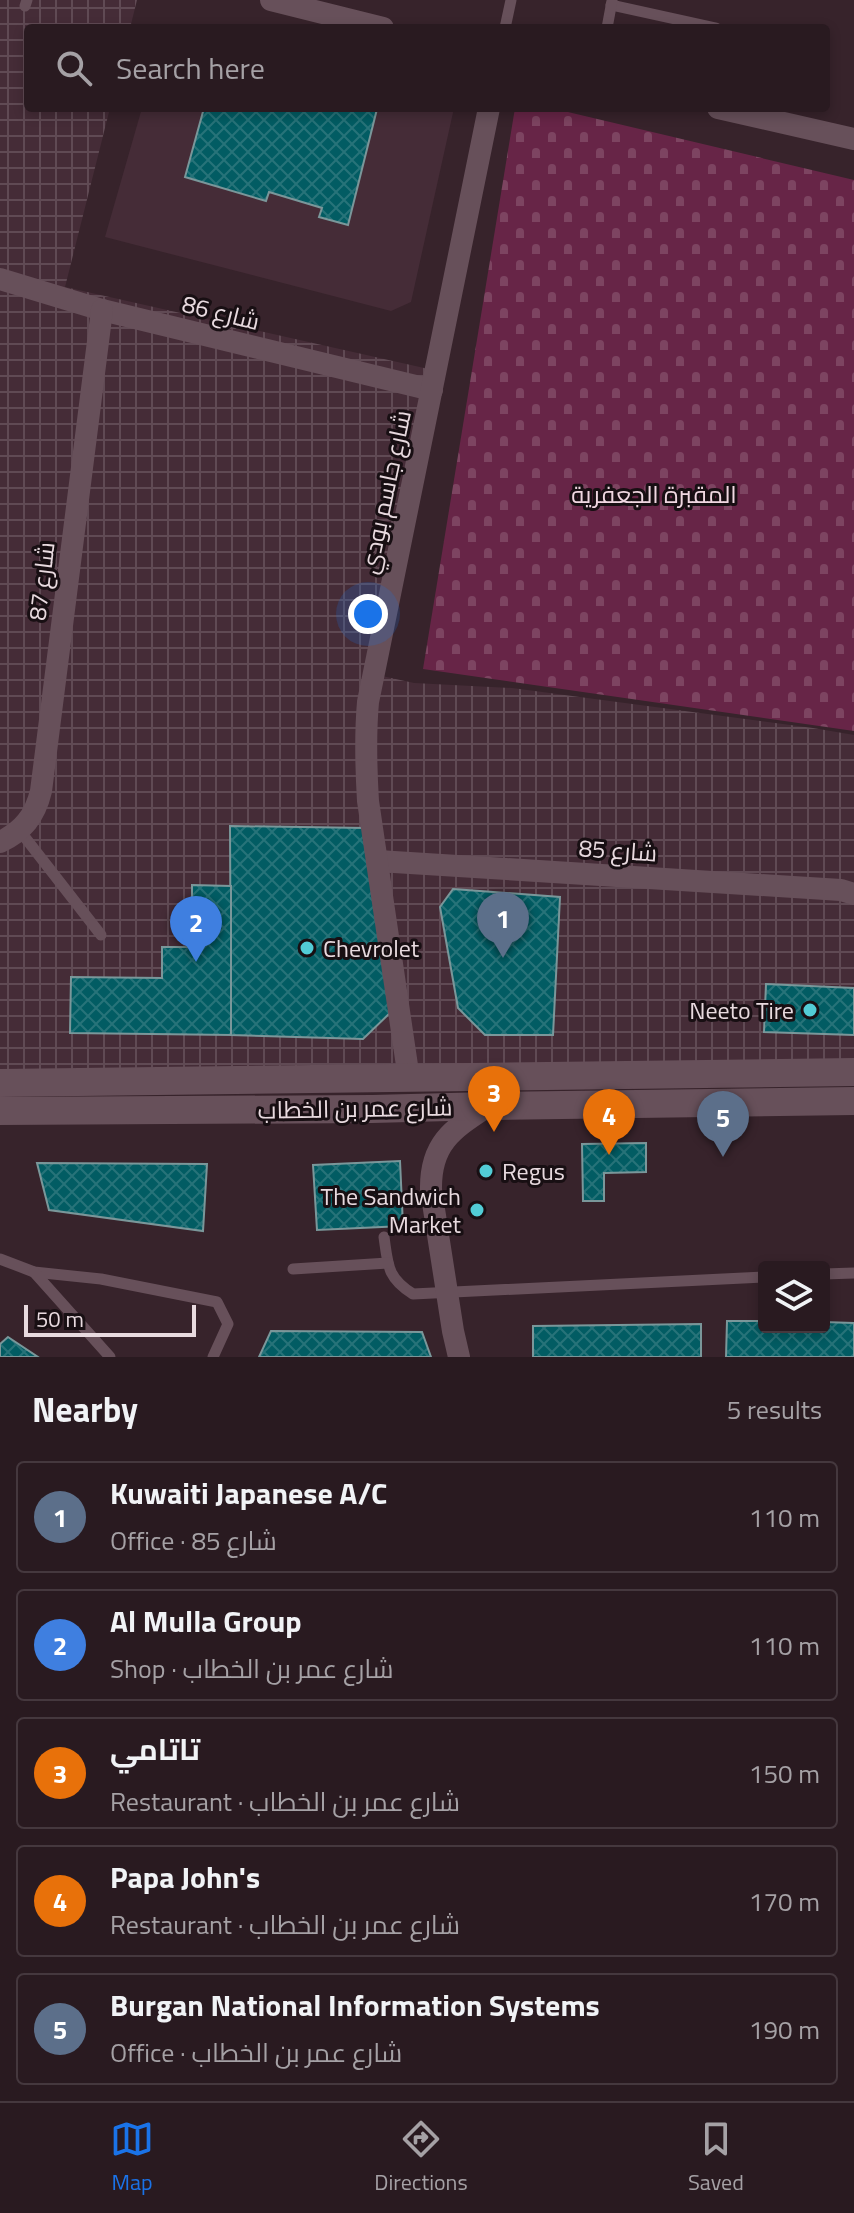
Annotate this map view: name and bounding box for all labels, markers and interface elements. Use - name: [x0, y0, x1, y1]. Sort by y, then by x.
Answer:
- search box: [24, 24, 830, 112]
- text: Search here: [116, 45, 265, 91]
- icon: search: [52, 46, 96, 90]
- street label: شارع 86: [178, 285, 264, 339]
- street label: شارع جاسم بودي: [350, 407, 421, 577]
- park label: المقبرة الجعفرية: [571, 476, 737, 512]
- street label: شارع 87: [18, 540, 64, 622]
- your location: [348, 594, 388, 634]
- street label: شارع 85: [578, 829, 658, 871]
- pin: 1: [477, 892, 529, 958]
- pin: 2: [170, 896, 222, 962]
- place label: Chevrolet: [323, 930, 420, 966]
- marker: Chevrolet: [298, 939, 316, 957]
- place label: Neeto Tire: [689, 992, 794, 1028]
- marker: Neeto Tire: [801, 1001, 819, 1019]
- pin: 3: [468, 1066, 520, 1132]
- street label: شارع عمر بن الخطاب: [257, 1088, 453, 1128]
- pin: 4: [583, 1089, 635, 1155]
- pin: 5: [697, 1091, 749, 1157]
- place label: Regus: [502, 1153, 565, 1189]
- marker: Regus: [477, 1162, 495, 1180]
- place label: The Sandwich Market: [321, 1178, 462, 1242]
- marker: The Sandwich Market: [468, 1201, 486, 1219]
- map controls: [758, 1261, 830, 1333]
- button: layers: [758, 1261, 830, 1333]
- scale bar: [24, 1301, 196, 1337]
- text: 50 m: [36, 1302, 84, 1336]
- text: Nearby: [32, 1383, 138, 1435]
- text: 5 results: [727, 1390, 822, 1429]
- text: Kuwaiti Japanese A/C: [110, 1470, 387, 1516]
- text: 1: [53, 1498, 67, 1537]
- text: 110 m: [749, 1498, 820, 1537]
- text: Office · شارع 85: [110, 1521, 277, 1560]
- text: Al Mulla Group: [110, 1598, 302, 1644]
- text: 2: [53, 1626, 67, 1665]
- text: 110 m: [749, 1626, 820, 1665]
- text: Shop · شارع عمر بن الخطاب: [110, 1649, 393, 1688]
- text: تاتامي: [110, 1726, 200, 1772]
- text: 3: [53, 1754, 67, 1793]
- text: 150 m: [749, 1754, 820, 1793]
- text: Restaurant · شارع عمر بن الخطاب: [110, 1782, 460, 1821]
- text: Papa John's: [110, 1854, 260, 1900]
- text: 4: [53, 1882, 67, 1921]
- text: 170 m: [749, 1882, 820, 1921]
- text: Restaurant · شارع عمر بن الخطاب: [110, 1905, 460, 1944]
- text: Burgan National Information Systems: [110, 1982, 600, 2028]
- text: 5: [53, 2010, 67, 2049]
- text: 190 m: [749, 2010, 820, 2049]
- text: Office · شارع عمر بن الخطاب: [110, 2033, 402, 2072]
- tab: Map: [110, 2117, 154, 2199]
- tab: Directions: [374, 2117, 468, 2199]
- tab: Saved: [688, 2117, 744, 2199]

